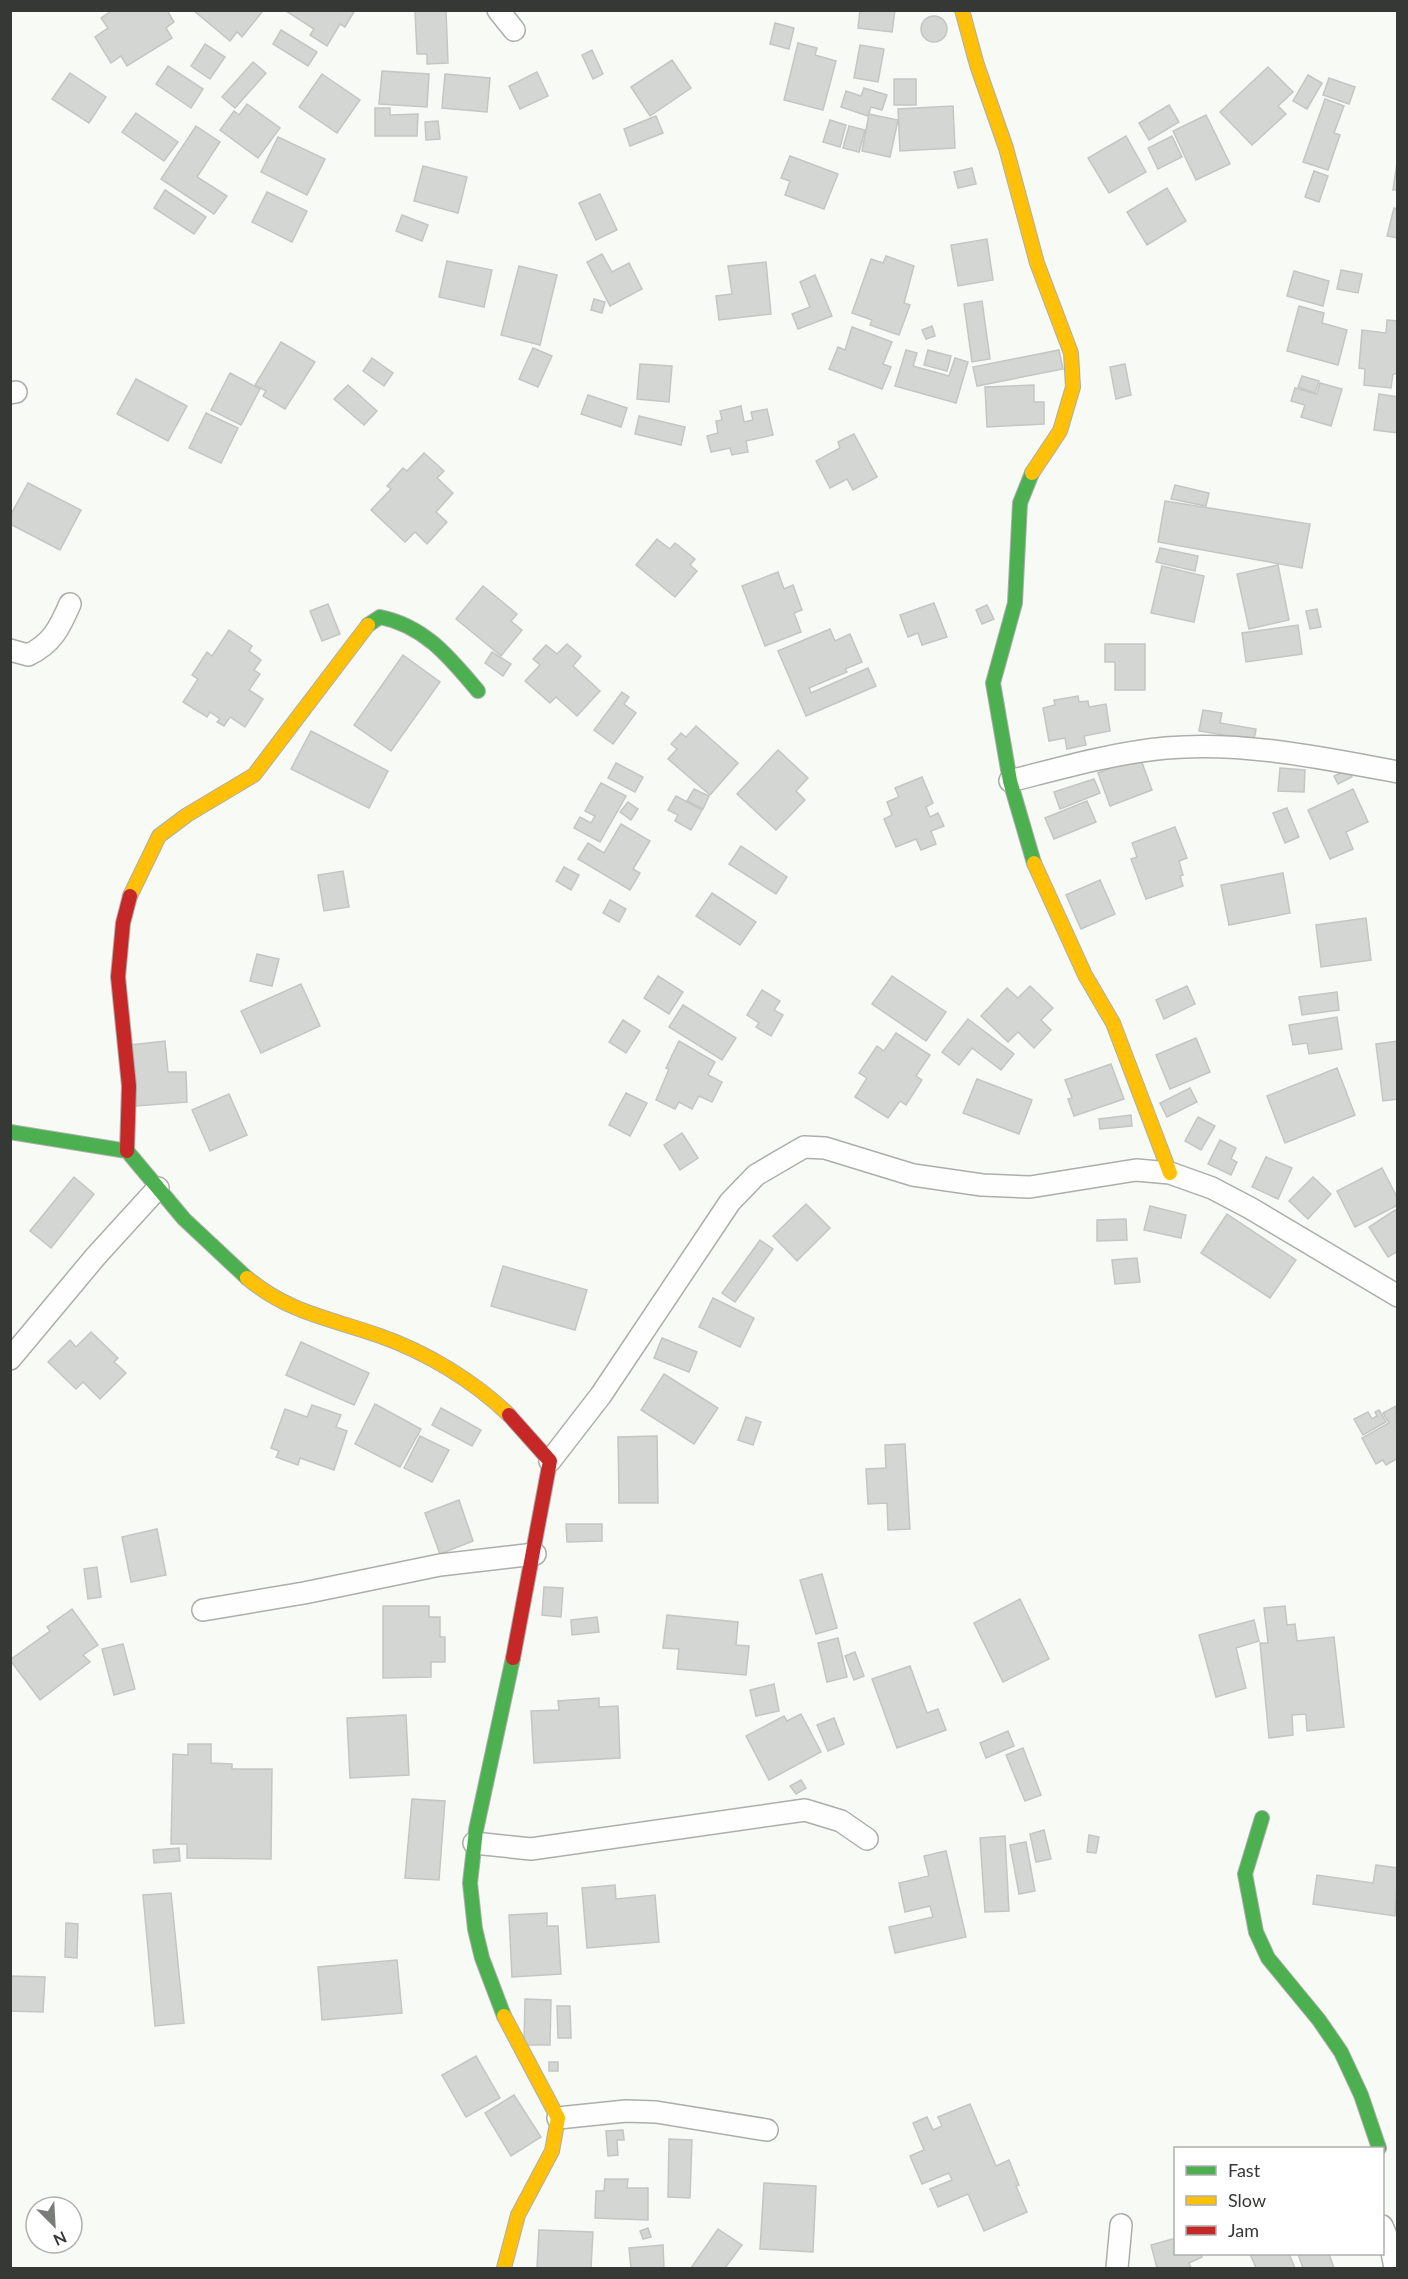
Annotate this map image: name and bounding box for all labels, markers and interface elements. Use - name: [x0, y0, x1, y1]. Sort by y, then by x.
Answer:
- legend: [1174, 2147, 1384, 2255]
- text: Fast: [1228, 2159, 1261, 2181]
- text: Slow: [1228, 2189, 1266, 2211]
- north arrow: [24, 2195, 84, 2255]
- text: Jam: [1228, 2219, 1259, 2241]
- text: N: [51, 2228, 70, 2250]

